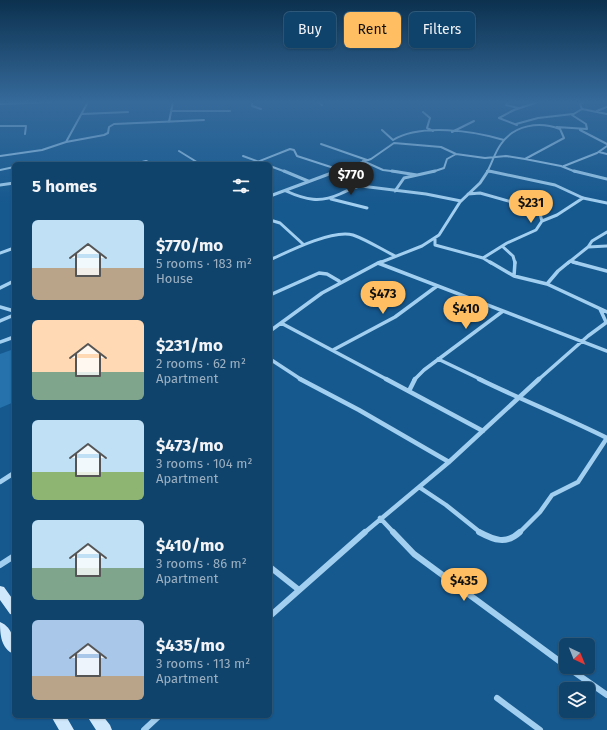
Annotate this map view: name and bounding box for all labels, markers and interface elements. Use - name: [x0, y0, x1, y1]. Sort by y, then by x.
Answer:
- chip: Buy: [284, 12, 336, 48]
- chip: Rent: [344, 12, 401, 48]
- chip: Filters: [409, 12, 475, 48]
- pin: $770: [327, 162, 375, 196]
- text: $770: [338, 167, 364, 182]
- icon: filters: [230, 175, 252, 197]
- text: 5 homes: [32, 176, 97, 197]
- pin: $231: [507, 190, 555, 224]
- text: $231: [518, 195, 544, 210]
- text: $770/mo: [156, 235, 223, 256]
- icon: home: [64, 236, 112, 284]
- text: 5 rooms · 183 m²: [156, 256, 252, 271]
- text: House: [156, 271, 193, 286]
- pin: $473: [359, 281, 407, 315]
- text: $473: [370, 286, 396, 301]
- pin: $410: [442, 296, 490, 330]
- text: $410: [452, 301, 480, 316]
- text: $231/mo: [156, 335, 223, 356]
- icon: home: [64, 336, 112, 384]
- text: 2 rooms · 62 m²: [156, 356, 246, 371]
- text: Apartment: [156, 371, 218, 386]
- text: $473/mo: [156, 435, 223, 456]
- icon: home: [64, 436, 112, 484]
- text: 3 rooms · 104 m²: [156, 456, 253, 471]
- text: Apartment: [156, 471, 218, 486]
- text: $410/mo: [156, 535, 224, 556]
- icon: home: [64, 536, 112, 584]
- text: 3 rooms · 86 m²: [156, 556, 247, 571]
- pin: $435: [440, 568, 488, 602]
- text: Apartment: [156, 571, 218, 586]
- text: $435: [450, 573, 478, 588]
- text: $435/mo: [156, 635, 225, 656]
- icon: home: [64, 636, 112, 684]
- north arrow: [559, 638, 595, 674]
- map controls: [559, 638, 595, 718]
- text: 3 rooms · 113 m²: [156, 656, 250, 671]
- text: Apartment: [156, 671, 218, 686]
- button: layers: [559, 682, 595, 718]

